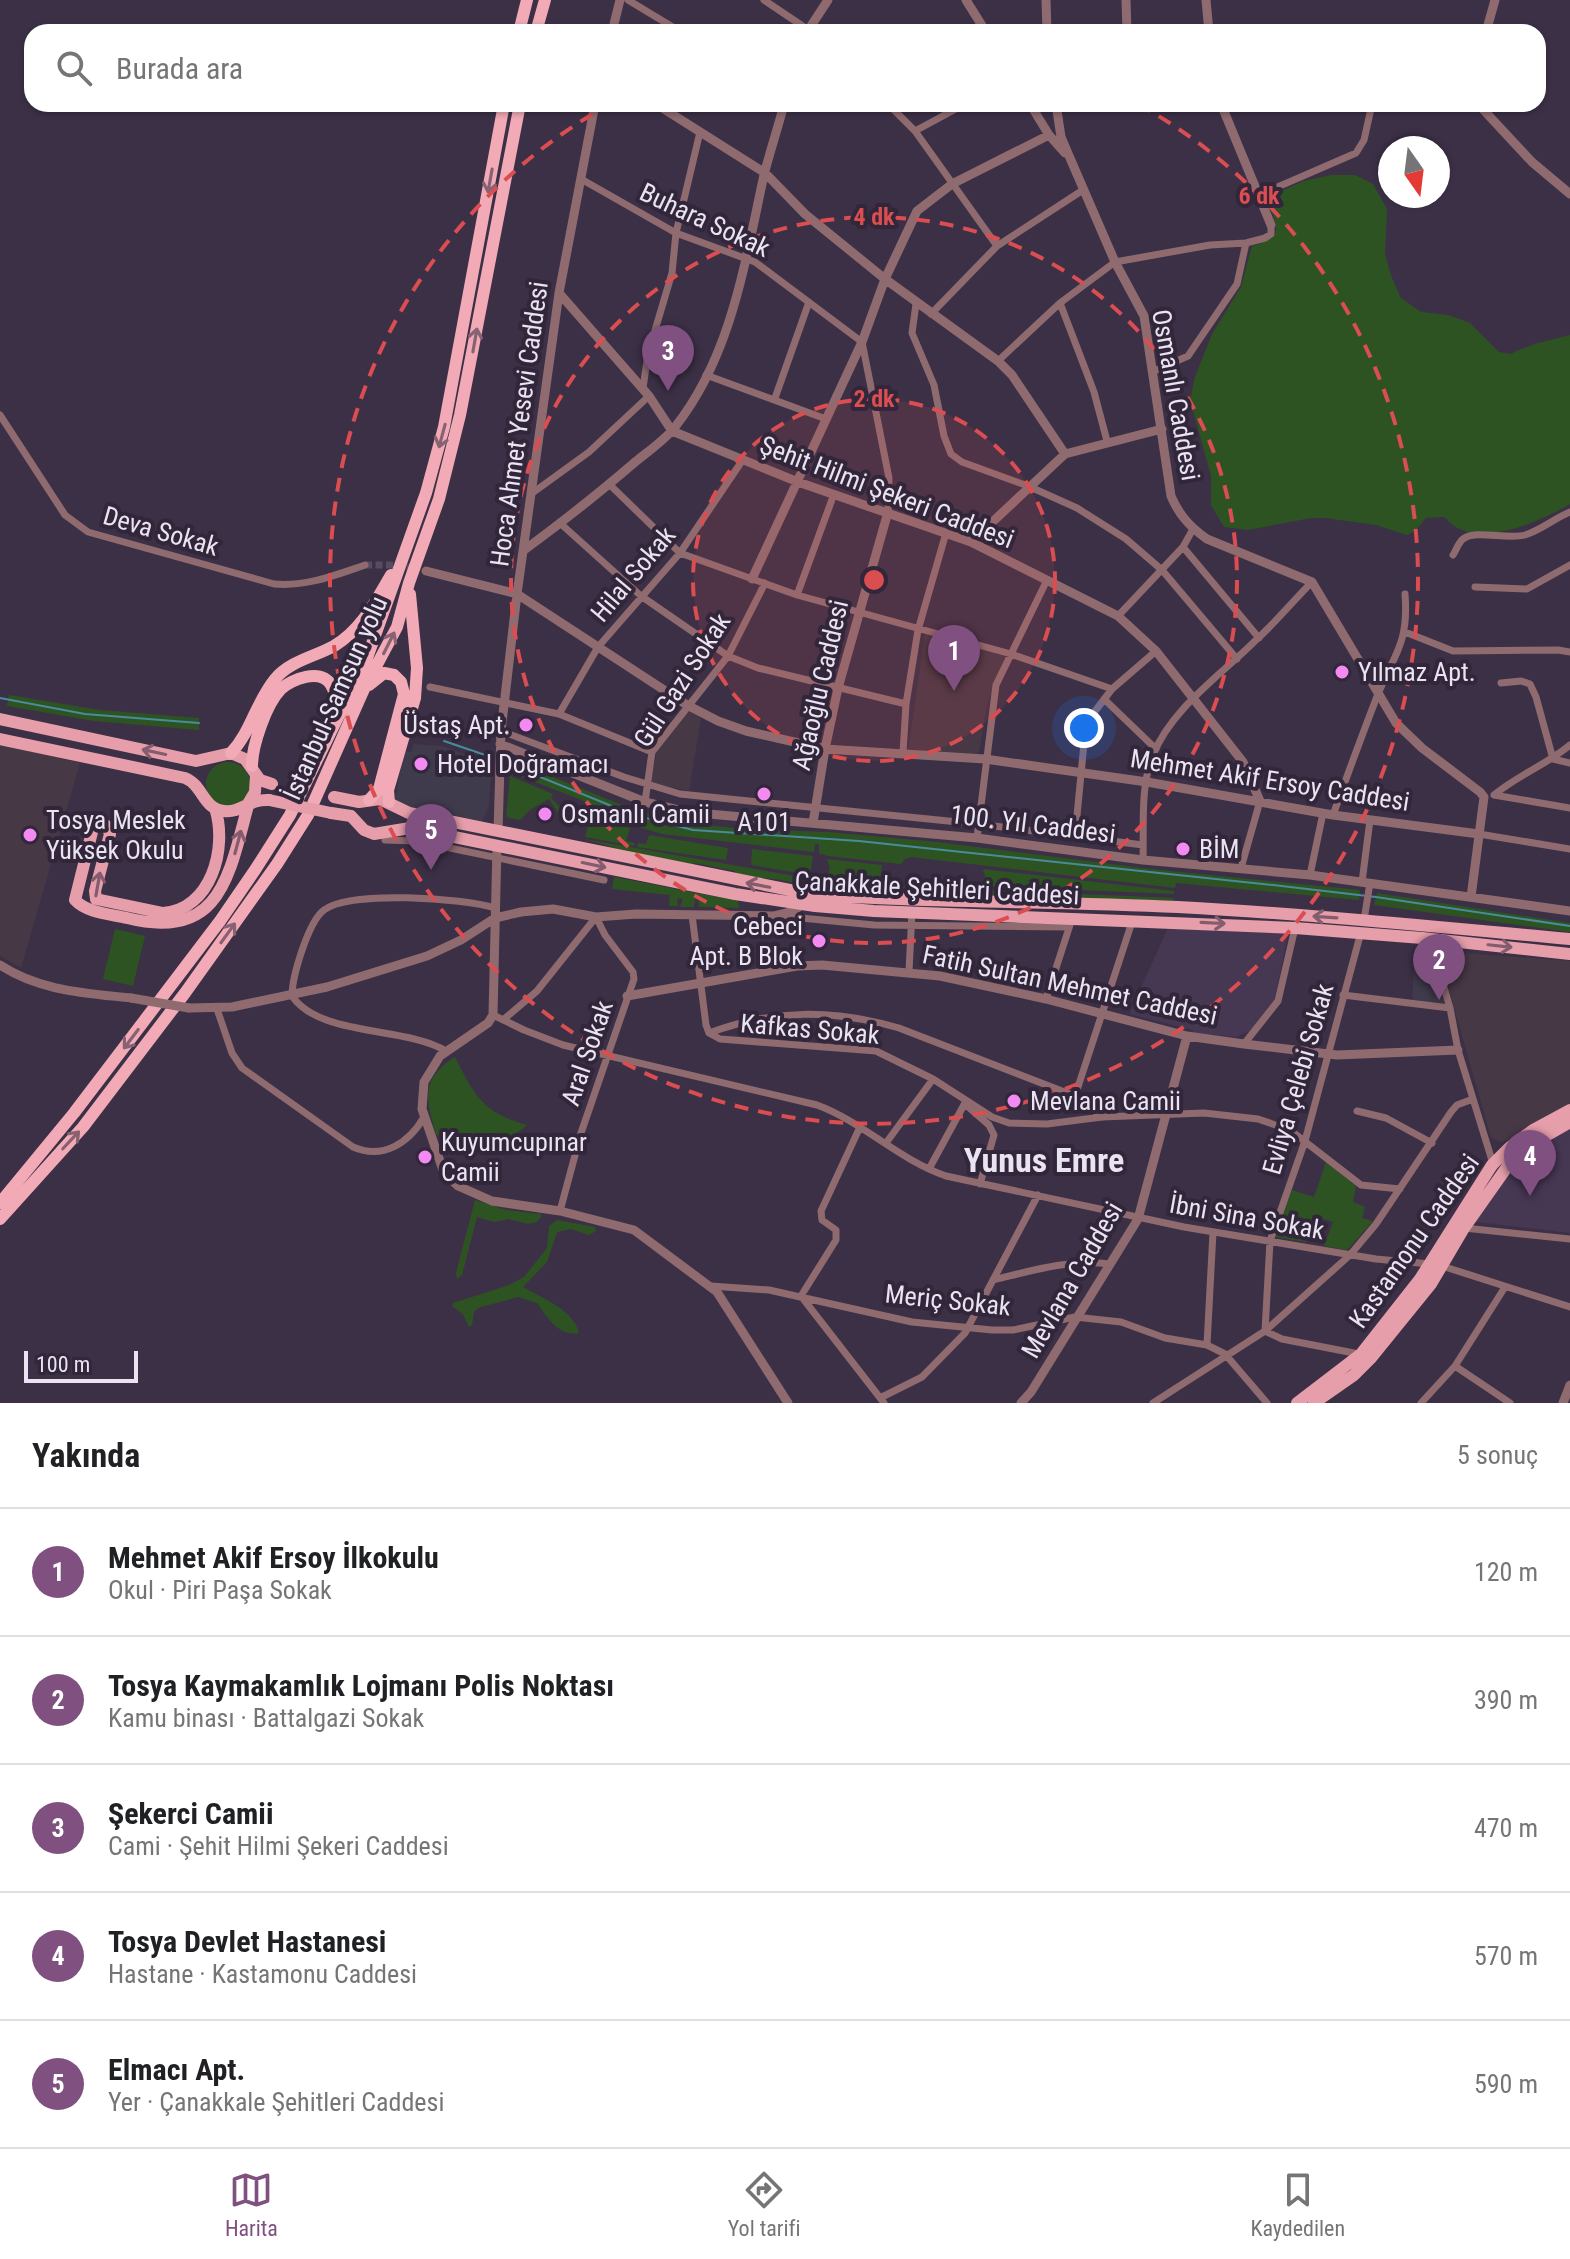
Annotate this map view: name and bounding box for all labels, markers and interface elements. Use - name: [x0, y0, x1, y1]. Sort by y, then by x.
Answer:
- search box: [24, 24, 1546, 112]
- icon: search: [52, 46, 96, 90]
- text: Burada ara: [116, 51, 243, 86]
- north arrow: [1378, 136, 1450, 208]
- one-way arrow: [481, 167, 496, 193]
- street label: Buhara Sokak: [635, 177, 775, 263]
- text: 6 dk: [1238, 182, 1280, 210]
- text: 4 dk: [853, 203, 895, 231]
- street label: Hoca Ahmet Yesevi Caddesi: [484, 280, 554, 568]
- street label: Osmanlı Caddesi: [1146, 307, 1206, 483]
- pin: 3: [642, 325, 694, 391]
- one-way arrow: [468, 328, 483, 353]
- text: 2 dk: [853, 385, 895, 413]
- one-way arrow: [433, 423, 448, 449]
- street label: Şehit Hilmi Şekeri Caddesi: [756, 430, 1018, 554]
- street label: Deva Sokak: [100, 500, 222, 562]
- street label: Hilal Sokak: [585, 520, 682, 628]
- centre of rings: [860, 566, 888, 594]
- street label: İstanbul-Samsun yolu: [277, 592, 393, 804]
- street label: Ağaoğlu Caddesi: [786, 597, 854, 773]
- street label: Gül Gazi Sokak: [628, 607, 737, 753]
- pin: 1: [928, 625, 980, 691]
- one-way arrow: [381, 632, 397, 656]
- place label: Yılmaz Apt.: [1358, 657, 1476, 687]
- marker: Yılmaz Apt.: [1333, 663, 1351, 681]
- your location: [1064, 708, 1104, 748]
- place label: Üstaş Apt.: [403, 710, 510, 740]
- marker: Üstaş Apt.: [517, 716, 535, 734]
- street label: Mehmet Akif Ersoy Caddesi: [1128, 743, 1412, 817]
- one-way arrow: [141, 744, 167, 759]
- place label: Hotel Doğramacı: [437, 749, 609, 779]
- marker: Hotel Doğramacı: [412, 755, 430, 773]
- marker: A101: [755, 785, 773, 803]
- place label: Osmanlı Camii: [561, 799, 710, 829]
- street label: 100. Yıl Caddesi: [949, 799, 1117, 849]
- pin: 5: [405, 804, 457, 870]
- place label: Tosya Meslek Yüksek Okulu: [46, 805, 186, 865]
- marker: Osmanlı Camii: [536, 805, 554, 823]
- place label: A101: [737, 807, 791, 837]
- marker: Tosya Meslek Yüksek Okulu: [21, 826, 39, 844]
- one-way arrow: [232, 830, 247, 856]
- place label: BİM: [1199, 834, 1239, 864]
- marker: BİM: [1174, 840, 1192, 858]
- one-way arrow: [580, 859, 606, 874]
- street label: Çanakkale Şehitleri Caddesi: [794, 866, 1080, 910]
- one-way arrow: [91, 871, 106, 897]
- one-way arrow: [746, 877, 772, 892]
- one-way arrow: [1312, 909, 1339, 924]
- place label: Cebeci Apt. B Blok: [690, 911, 803, 971]
- one-way arrow: [1199, 916, 1226, 931]
- one-way arrow: [219, 923, 236, 944]
- marker: Cebeci Apt. B Blok: [810, 932, 828, 950]
- pin: 2: [1413, 934, 1465, 1000]
- street label: Fatih Sultan Mehmet Caddesi: [920, 939, 1220, 1031]
- one-way arrow: [1487, 939, 1513, 954]
- street label: Evliya Çelebi Sokak: [1256, 980, 1340, 1178]
- street label: Aral Sokak: [555, 996, 619, 1110]
- street label: Kafkas Sokak: [739, 1008, 881, 1050]
- one-way arrow: [123, 1027, 140, 1049]
- place label: Mevlana Camii: [1030, 1086, 1181, 1116]
- marker: Mevlana Camii: [1005, 1092, 1023, 1110]
- place label: Kuyumcupınar Camii: [441, 1127, 587, 1187]
- pin: 4: [1504, 1130, 1556, 1196]
- one-way arrow: [61, 1131, 80, 1151]
- district label: Yunus Emre: [964, 1140, 1124, 1180]
- marker: Kuyumcupınar Camii: [416, 1148, 434, 1166]
- street label: Kastamonu Caddesi: [1343, 1148, 1485, 1334]
- street label: İbni Sina Sokak: [1167, 1189, 1327, 1245]
- street label: Mevlana Caddesi: [1015, 1197, 1129, 1363]
- street label: Meriç Sokak: [884, 1278, 1013, 1322]
- scale bar: [24, 1347, 138, 1383]
- text: 100 m: [36, 1352, 90, 1377]
- text: Yakında: [32, 1435, 140, 1475]
- text: 5 sonuç: [1457, 1440, 1538, 1470]
- text: Mehmet Akif Ersoy İlkokulu: [108, 1540, 439, 1575]
- text: 1: [51, 1557, 65, 1587]
- text: 120 m: [1474, 1557, 1538, 1587]
- text: Okul · Piri Paşa Sokak: [108, 1575, 332, 1605]
- text: Tosya Kaymakamlık Lojmanı Polis Noktası: [108, 1668, 614, 1703]
- text: 2: [51, 1685, 65, 1715]
- text: 390 m: [1474, 1685, 1538, 1715]
- text: Kamu binası · Battalgazi Sokak: [108, 1703, 424, 1733]
- text: Şekerci Camii: [108, 1796, 273, 1831]
- text: 3: [51, 1813, 65, 1843]
- text: 470 m: [1474, 1813, 1538, 1843]
- text: Cami · Şehit Hilmi Şekeri Caddesi: [108, 1831, 449, 1861]
- text: Tosya Devlet Hastanesi: [108, 1924, 386, 1959]
- text: 4: [51, 1941, 65, 1971]
- text: 570 m: [1474, 1941, 1538, 1971]
- text: Hastane · Kastamonu Caddesi: [108, 1959, 417, 1989]
- text: Elmacı Apt.: [108, 2052, 245, 2087]
- text: 5: [51, 2069, 65, 2099]
- text: 590 m: [1474, 2069, 1538, 2099]
- text: Yer · Çanakkale Şehitleri Caddesi: [108, 2087, 444, 2117]
- tab: Harita: [225, 2168, 278, 2241]
- tab: Yol tarifi: [728, 2168, 801, 2241]
- tab: Kaydedilen: [1250, 2168, 1345, 2241]

